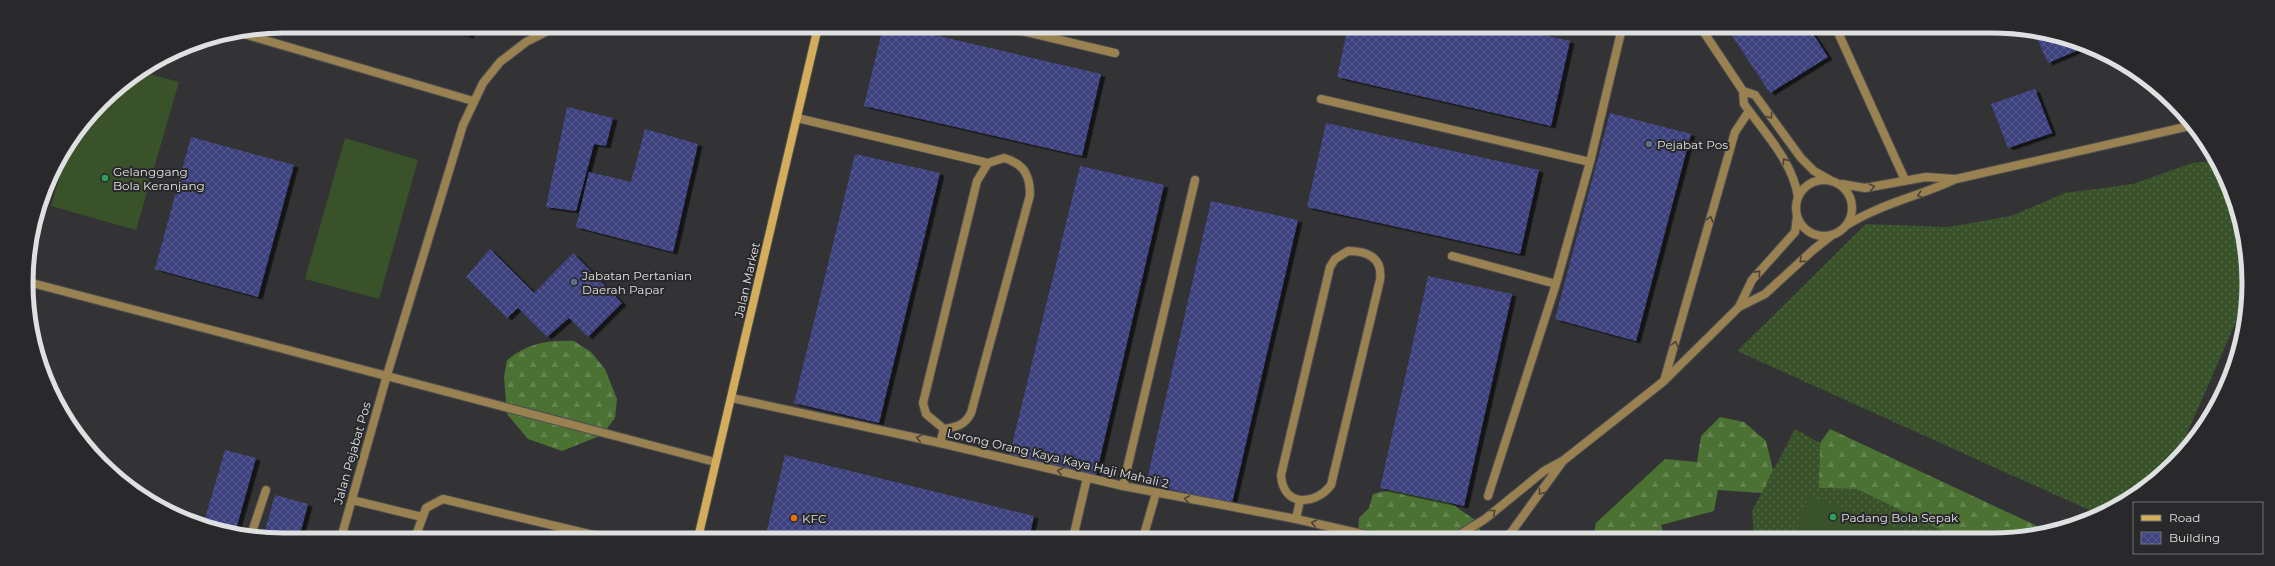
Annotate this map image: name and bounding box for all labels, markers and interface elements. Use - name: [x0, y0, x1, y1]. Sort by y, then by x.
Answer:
- one-way arrow: [1766, 112, 1773, 119]
- place label: Pejabat Pos: [1657, 137, 1728, 152]
- marker: Pejabat Pos: [1644, 139, 1654, 149]
- one-way arrow: [1783, 159, 1790, 166]
- place label: Gelanggang Bola Keranjang: [113, 164, 205, 193]
- marker: Gelanggang Bola Keranjang: [100, 173, 110, 183]
- one-way arrow: [1869, 183, 1875, 191]
- one-way arrow: [1917, 190, 1924, 199]
- one-way arrow: [1705, 216, 1714, 223]
- street label: Jalan Market: [731, 241, 763, 320]
- one-way arrow: [1799, 255, 1807, 263]
- place label: Jabatan Pertanian Daerah Papar: [581, 268, 692, 297]
- one-way arrow: [1754, 271, 1761, 278]
- marker: Jabatan Pertanian Daerah Papar: [569, 277, 579, 287]
- one-way arrow: [1670, 341, 1678, 347]
- street label: Jalan Pejabat Pos: [330, 400, 374, 507]
- street label: Lorong Orang Kaya Kaya Haji Mahali 2: [946, 425, 1171, 491]
- one-way arrow: [916, 435, 923, 443]
- one-way arrow: [1056, 468, 1063, 476]
- one-way arrow: [1539, 487, 1546, 494]
- one-way arrow: [1184, 495, 1190, 503]
- legend: [2133, 502, 2263, 554]
- one-way arrow: [1489, 510, 1496, 517]
- place label: Padang Bola Sepak: [1841, 510, 1959, 525]
- text: Road: [2169, 510, 2200, 525]
- place label: KFC: [802, 511, 827, 526]
- marker: Padang Bola Sepak: [1828, 512, 1838, 522]
- marker: KFC: [789, 513, 799, 523]
- one-way arrow: [1311, 520, 1318, 528]
- text: Building: [2169, 530, 2220, 545]

